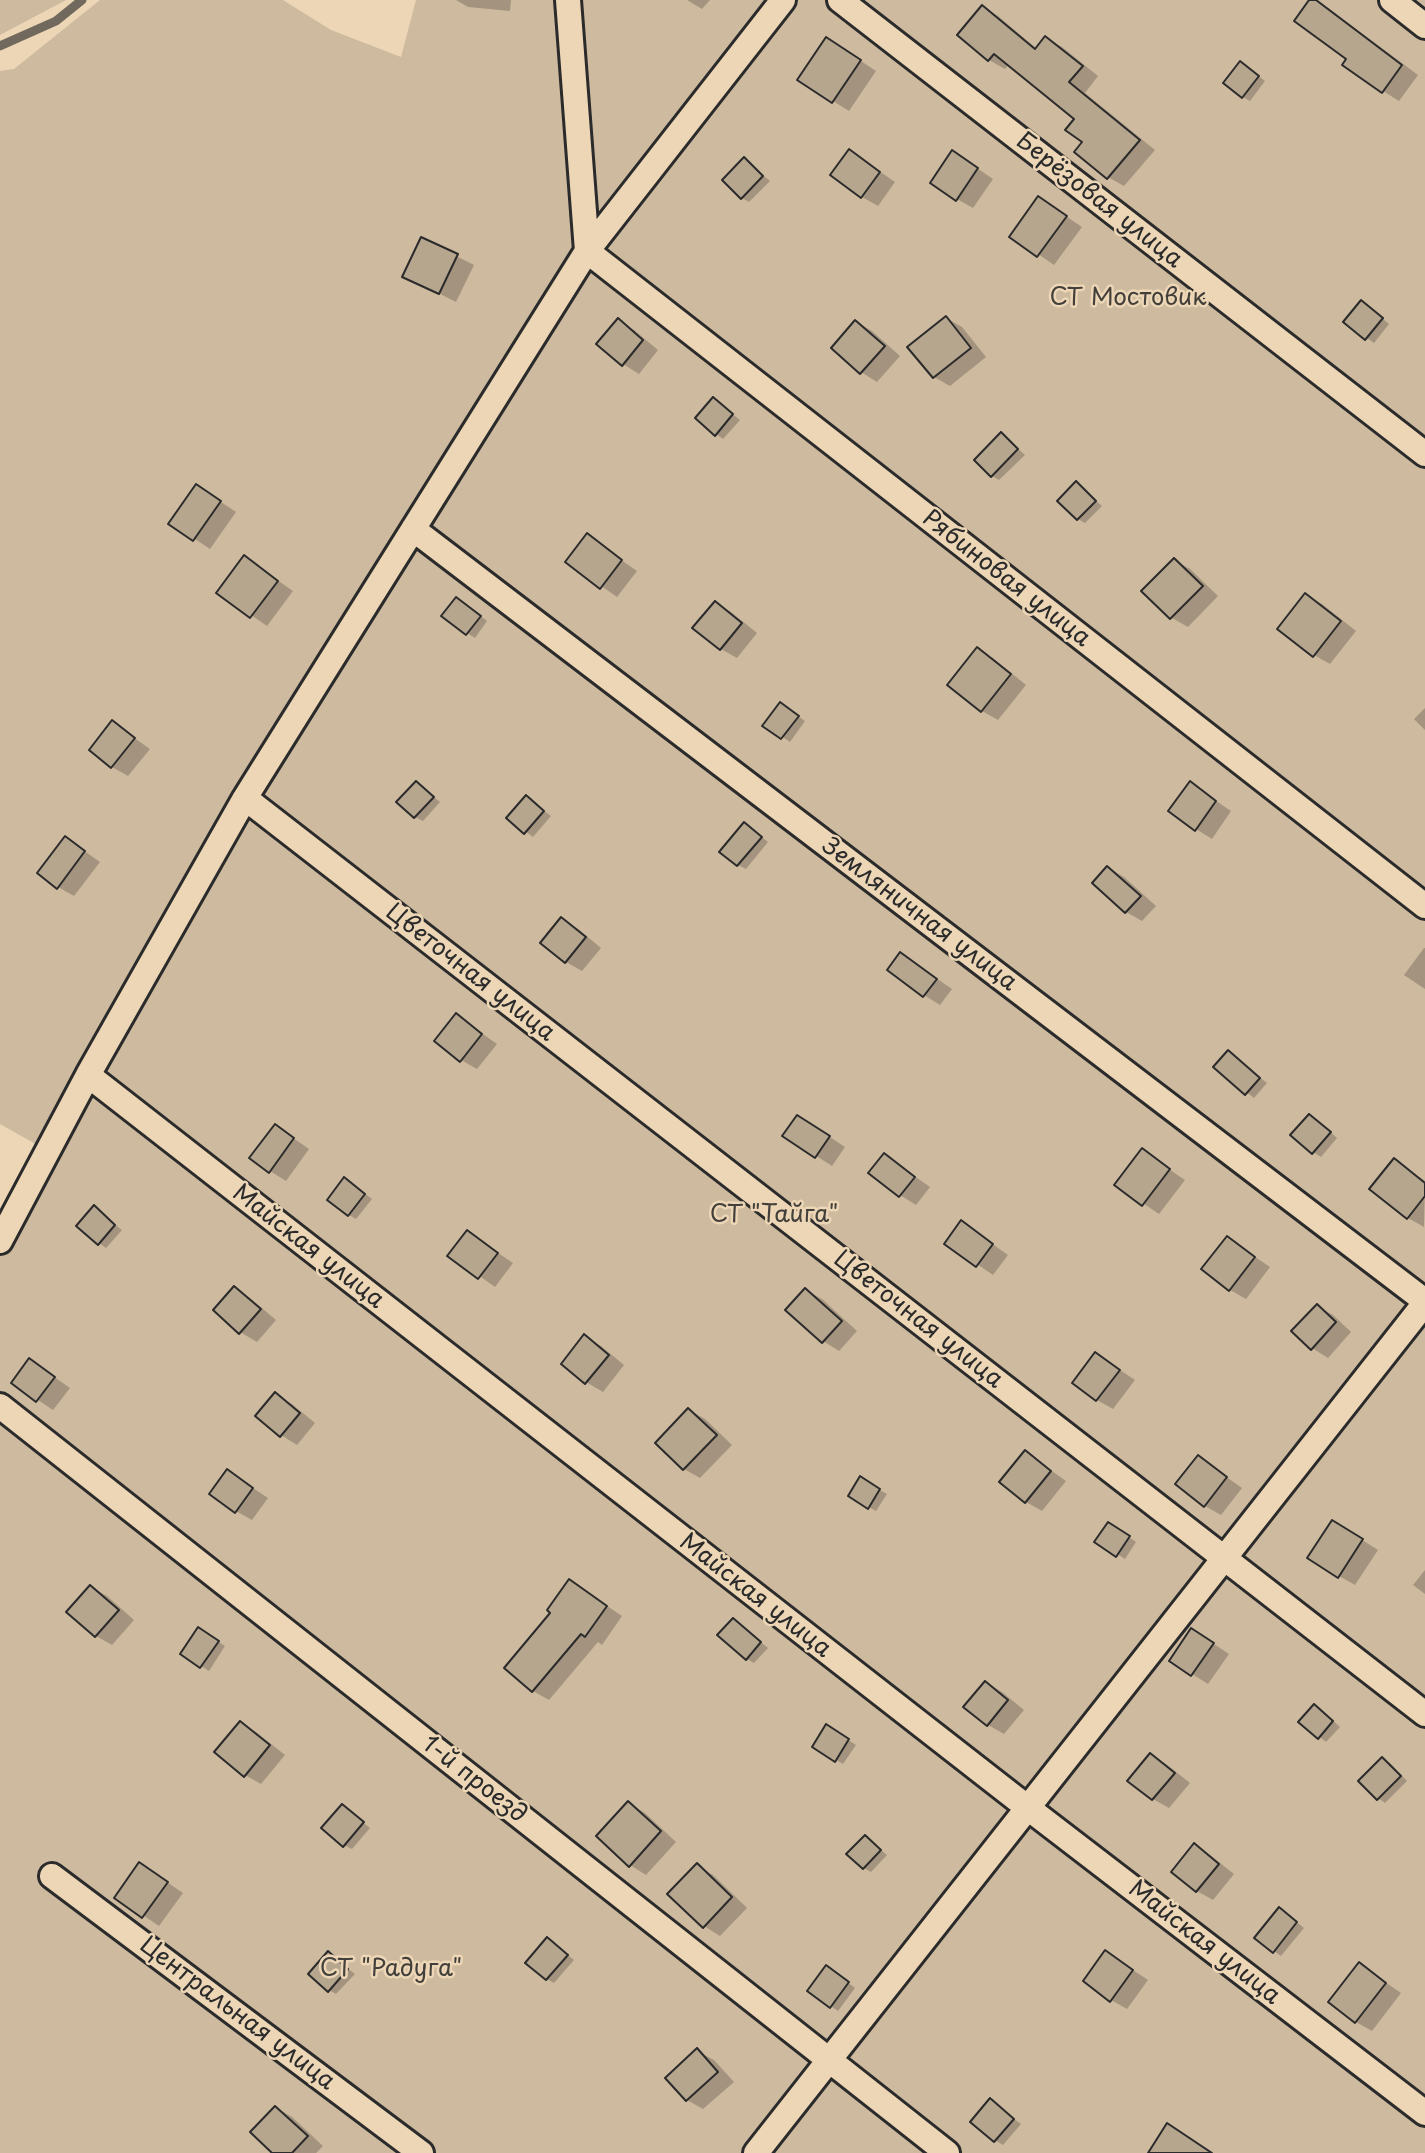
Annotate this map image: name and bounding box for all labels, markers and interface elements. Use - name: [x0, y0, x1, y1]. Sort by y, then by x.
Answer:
- street label: Берёзовая улица: [1010, 127, 1188, 275]
- park label: СТ Мостовик: [1049, 284, 1207, 312]
- street label: Рябиновая улица: [916, 504, 1096, 654]
- street label: Земляничная улица: [816, 832, 1022, 998]
- street label: Цветочная улица: [380, 898, 560, 1048]
- street label: Майская улица: [227, 1179, 389, 1315]
- park label: СТ "Тайга": [710, 1201, 838, 1229]
- street label: Цветочная улица: [828, 1245, 1008, 1395]
- street label: Майская улица: [674, 1528, 836, 1664]
- street label: 1-й проезд: [416, 1730, 532, 1830]
- street label: Майская улица: [1123, 1875, 1285, 2011]
- street label: Центральная улица: [134, 1931, 340, 2097]
- park label: СТ "Радуга": [320, 1955, 462, 1983]

